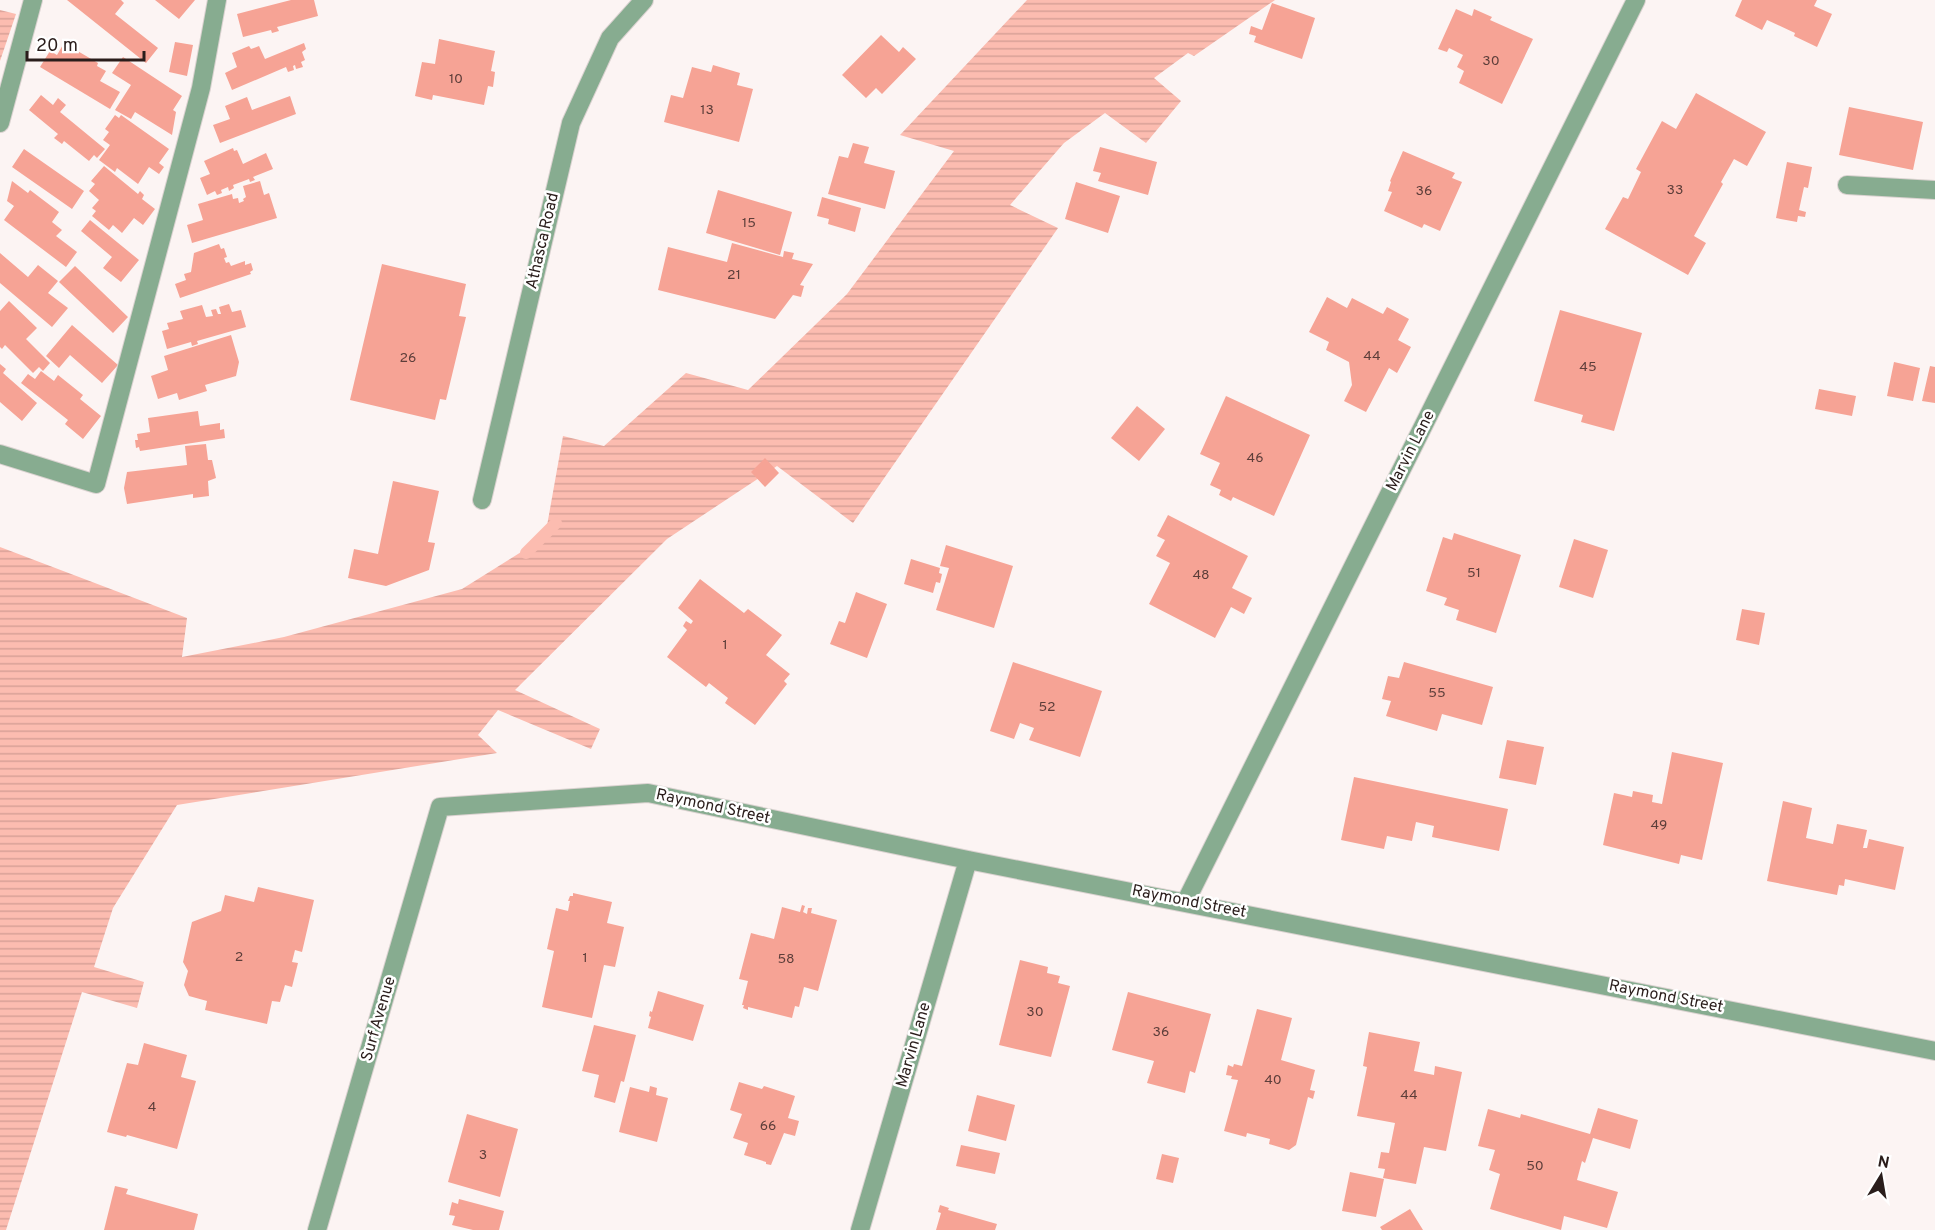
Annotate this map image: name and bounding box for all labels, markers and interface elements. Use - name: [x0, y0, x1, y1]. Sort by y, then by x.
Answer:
- scale bar: [27, 24, 144, 62]
- text: 20 m: [36, 35, 78, 58]
- house number: 30: [1482, 53, 1500, 70]
- house number: 10: [449, 71, 463, 88]
- house number: 13: [700, 102, 714, 119]
- house number: 33: [1667, 182, 1683, 199]
- house number: 36: [1416, 183, 1432, 200]
- street label: Athasca Road: [522, 191, 564, 291]
- house number: 15: [742, 215, 756, 232]
- house number: 21: [727, 267, 741, 284]
- house number: 44: [1363, 348, 1381, 365]
- house number: 26: [400, 350, 416, 367]
- house number: 45: [1579, 359, 1597, 376]
- street label: Marvin Lane: [1382, 407, 1440, 495]
- house number: 46: [1246, 450, 1264, 467]
- house number: 51: [1467, 565, 1481, 582]
- house number: 48: [1192, 567, 1210, 584]
- house number: 1: [722, 637, 728, 654]
- house number: 55: [1428, 685, 1446, 702]
- house number: 52: [1038, 699, 1056, 716]
- street label: Raymond Street: [654, 785, 772, 829]
- house number: 49: [1651, 817, 1667, 834]
- street label: Raymond Street: [1130, 881, 1248, 923]
- house number: 2: [235, 949, 243, 966]
- house number: 1: [582, 950, 588, 967]
- house number: 58: [777, 951, 795, 968]
- street label: Surf Avenue: [357, 974, 401, 1064]
- street label: Raymond Street: [1607, 976, 1725, 1018]
- street label: Marvin Lane: [892, 1000, 936, 1090]
- house number: 30: [1026, 1004, 1044, 1021]
- house number: 36: [1153, 1024, 1169, 1041]
- house number: 40: [1264, 1072, 1282, 1089]
- house number: 44: [1400, 1087, 1418, 1104]
- house number: 4: [148, 1099, 156, 1116]
- house number: 66: [760, 1118, 776, 1135]
- north arrow: [1851, 1146, 1911, 1206]
- house number: 3: [479, 1147, 487, 1164]
- text: N: [1876, 1152, 1891, 1174]
- house number: 50: [1526, 1158, 1544, 1175]

